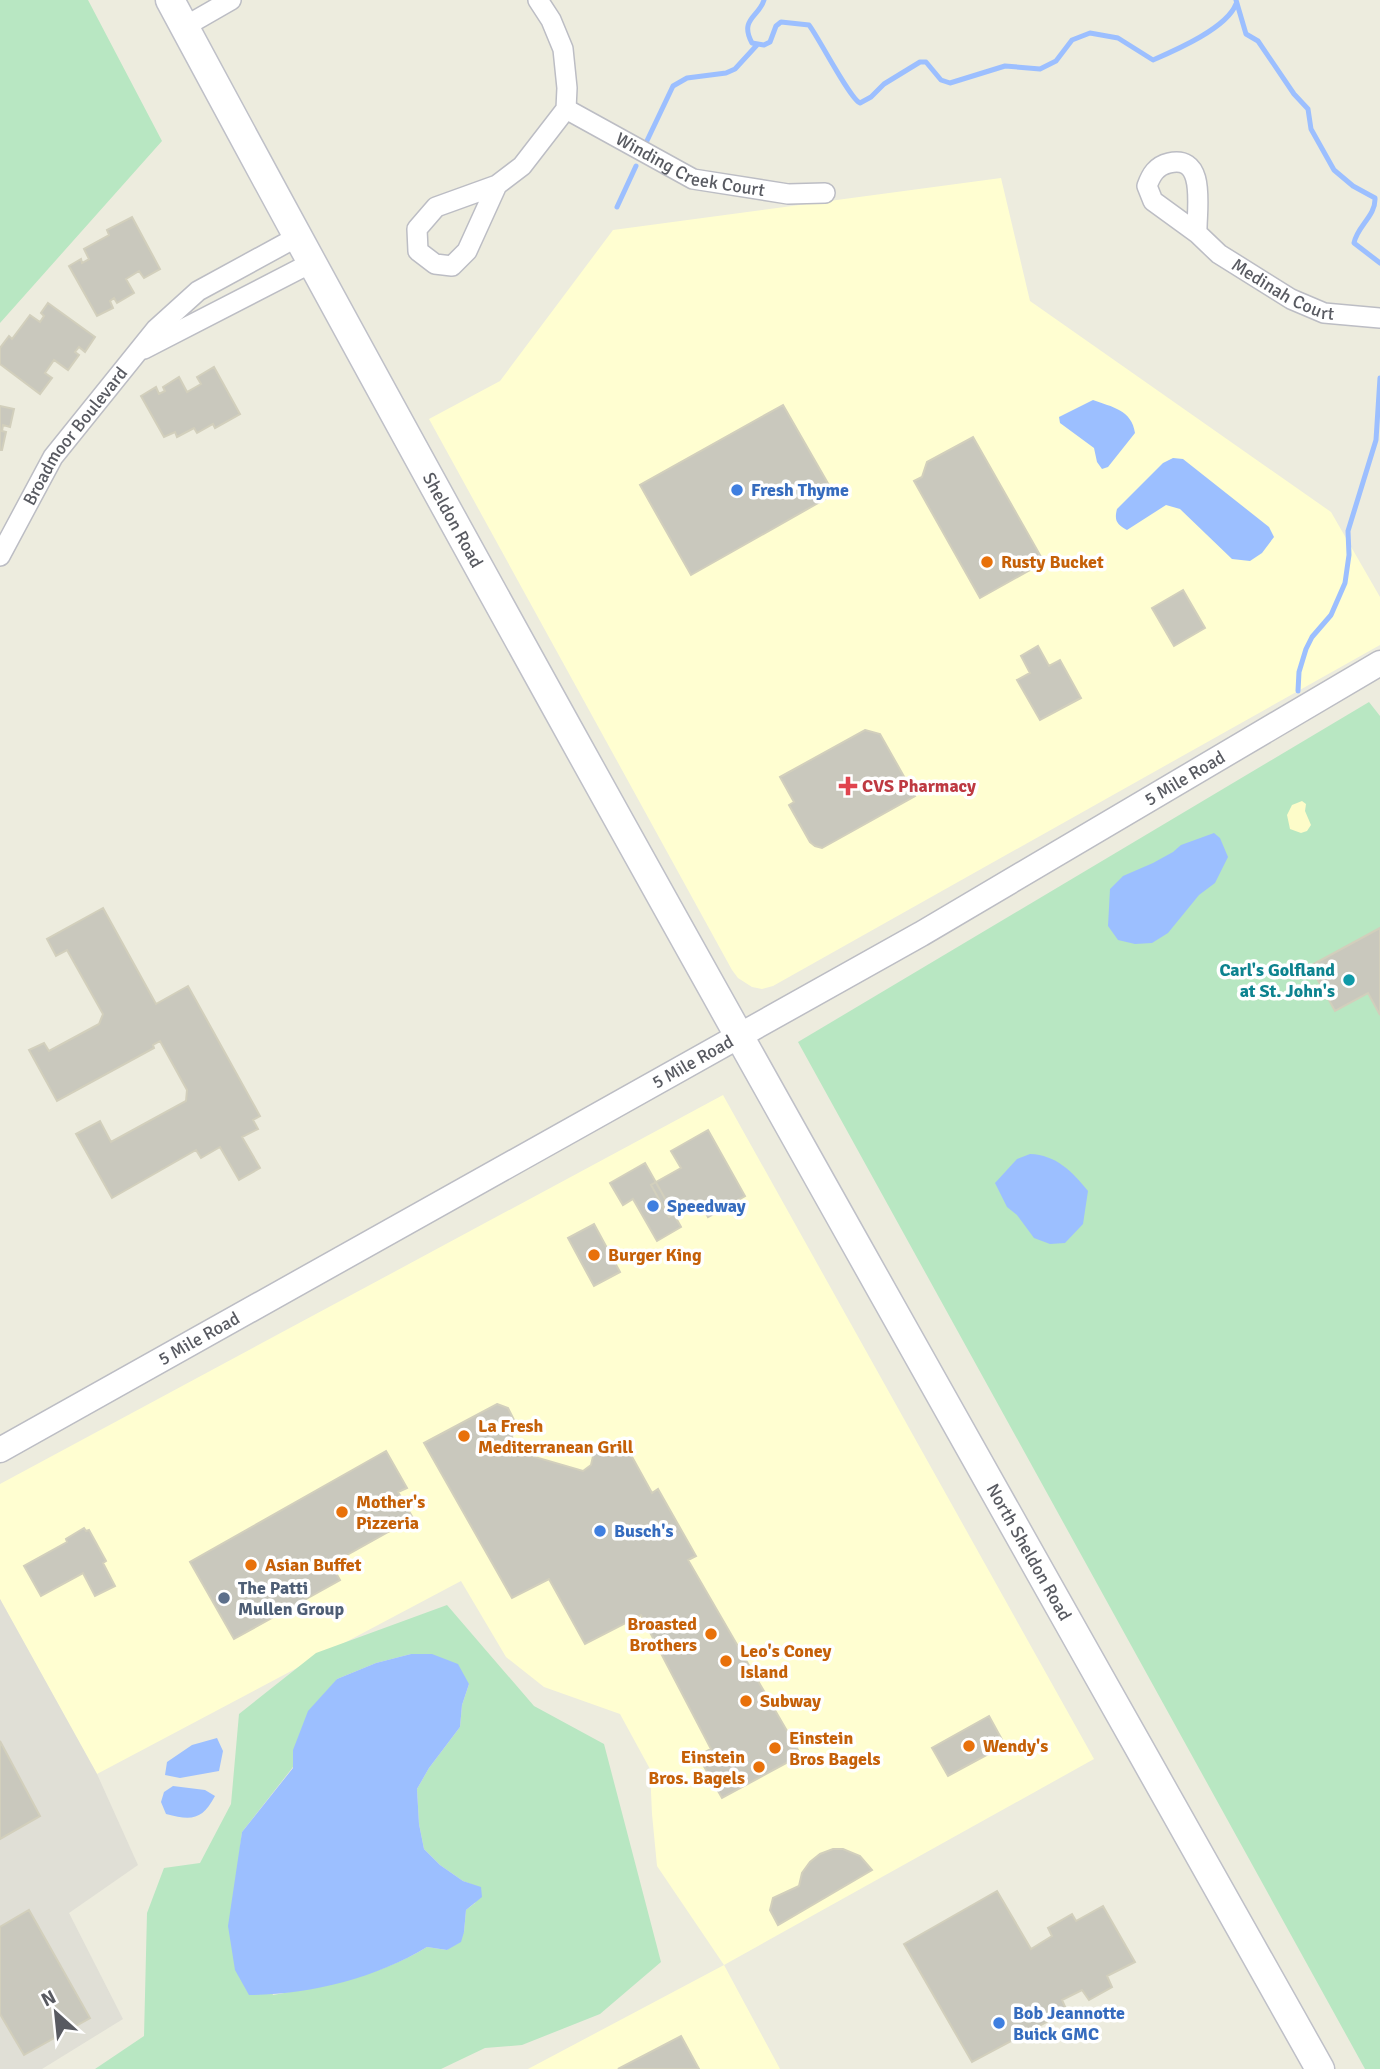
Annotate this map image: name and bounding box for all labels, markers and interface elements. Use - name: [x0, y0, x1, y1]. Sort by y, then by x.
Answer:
- street label: Winding Creek Court: [612, 128, 766, 201]
- street label: Medinah Court: [1228, 254, 1335, 325]
- street label: Broadmoor Boulevard: [18, 362, 132, 509]
- street label: Sheldon Road: [418, 469, 488, 572]
- place label: Fresh Thyme: [751, 479, 849, 501]
- marker: Fresh Thyme: [729, 482, 745, 498]
- place label: Rusty Bucket: [1001, 551, 1104, 573]
- marker: Rusty Bucket: [979, 554, 995, 570]
- street label: 5 Mile Road: [1141, 746, 1229, 811]
- place label: CVS Pharmacy: [862, 775, 976, 797]
- marker: CVS Pharmacy: [840, 778, 856, 794]
- place label: Carl's Golfland at St. John's: [1219, 959, 1335, 1002]
- marker: Carl's Golfland at St. John's: [1341, 972, 1357, 988]
- street label: 5 Mile Road: [648, 1030, 737, 1093]
- place label: Speedway: [667, 1195, 746, 1217]
- marker: Speedway: [645, 1198, 661, 1214]
- place label: Burger King: [608, 1244, 702, 1266]
- marker: Burger King: [586, 1247, 602, 1263]
- street label: 5 Mile Road: [154, 1307, 243, 1370]
- place label: La Fresh Mediterranean Grill: [478, 1415, 634, 1458]
- marker: La Fresh Mediterranean Grill: [456, 1428, 472, 1444]
- street label: North Sheldon Road: [982, 1480, 1076, 1625]
- place label: Mother's Pizzeria: [356, 1491, 425, 1534]
- marker: Mother's Pizzeria: [334, 1504, 350, 1520]
- place label: Busch's: [614, 1520, 673, 1542]
- marker: Busch's: [592, 1523, 608, 1539]
- place label: Asian Buffet: [265, 1554, 362, 1576]
- marker: Asian Buffet: [243, 1557, 259, 1573]
- place label: The Patti Mullen Group: [238, 1577, 344, 1620]
- marker: The Patti Mullen Group: [216, 1590, 232, 1606]
- place label: Broasted Brothers: [627, 1613, 697, 1656]
- marker: Broasted Brothers: [703, 1626, 719, 1642]
- place label: Leo's Coney Island: [740, 1640, 832, 1683]
- marker: Leo's Coney Island: [718, 1653, 734, 1669]
- place label: Subway: [760, 1690, 821, 1712]
- marker: Subway: [738, 1693, 754, 1709]
- place label: Einstein Bros Bagels: [789, 1727, 881, 1770]
- place label: Wendy's: [983, 1735, 1048, 1757]
- marker: Wendy's: [961, 1738, 977, 1754]
- marker: Einstein Bros Bagels: [767, 1740, 783, 1756]
- place label: Einstein Bros. Bagels: [648, 1746, 745, 1789]
- marker: Einstein Bros. Bagels: [751, 1759, 767, 1775]
- north arrow: [21, 1978, 91, 2048]
- text: N: [37, 1985, 60, 2012]
- place label: Bob Jeannotte Buick GMC: [1013, 2002, 1125, 2045]
- marker: Bob Jeannotte Buick GMC: [991, 2015, 1007, 2031]

